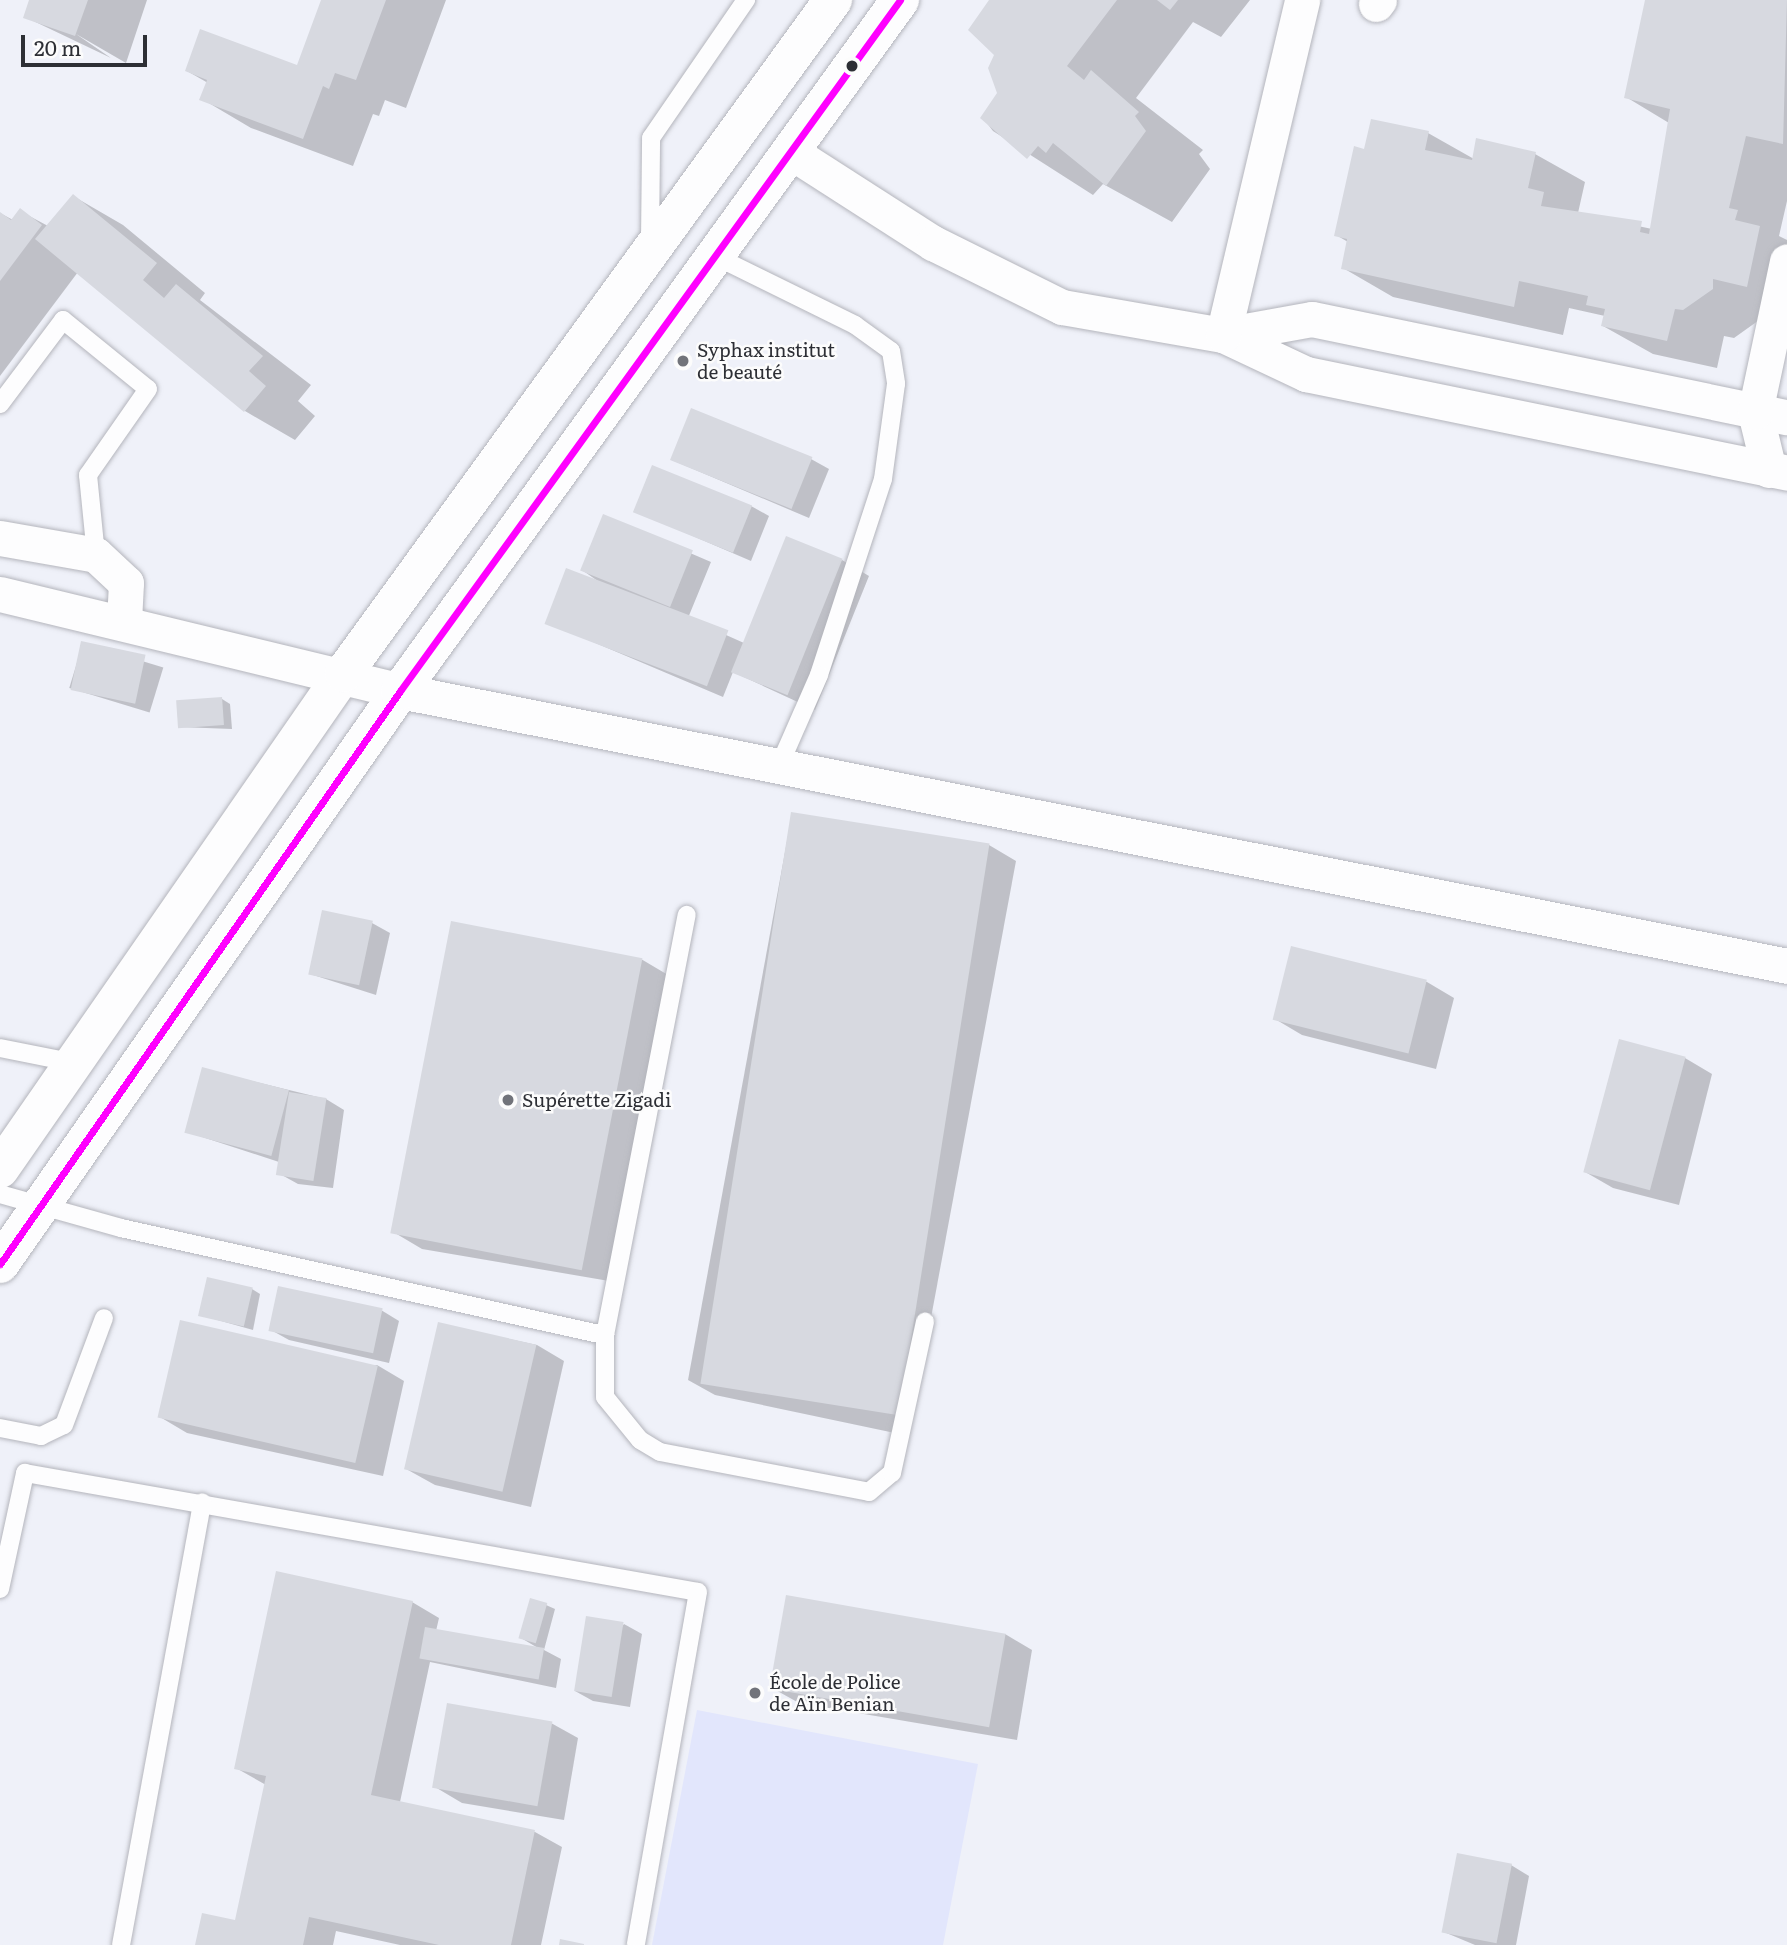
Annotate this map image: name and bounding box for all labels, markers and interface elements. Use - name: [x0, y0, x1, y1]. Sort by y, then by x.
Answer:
- scale bar: [24, 21, 150, 65]
- text: 20 m: [34, 31, 81, 62]
- unlabelled marker: [845, 59, 859, 73]
- place label: Syphax institut de beauté: [697, 339, 835, 383]
- marker: Syphax institut de beauté: [675, 353, 691, 369]
- place label: Supérette Zigadi: [522, 1089, 671, 1111]
- marker: Supérette Zigadi: [500, 1092, 516, 1108]
- place label: École de Police de Aïn Benian: [769, 1671, 900, 1715]
- marker: École de Police de Aïn Benian: [747, 1685, 763, 1701]

